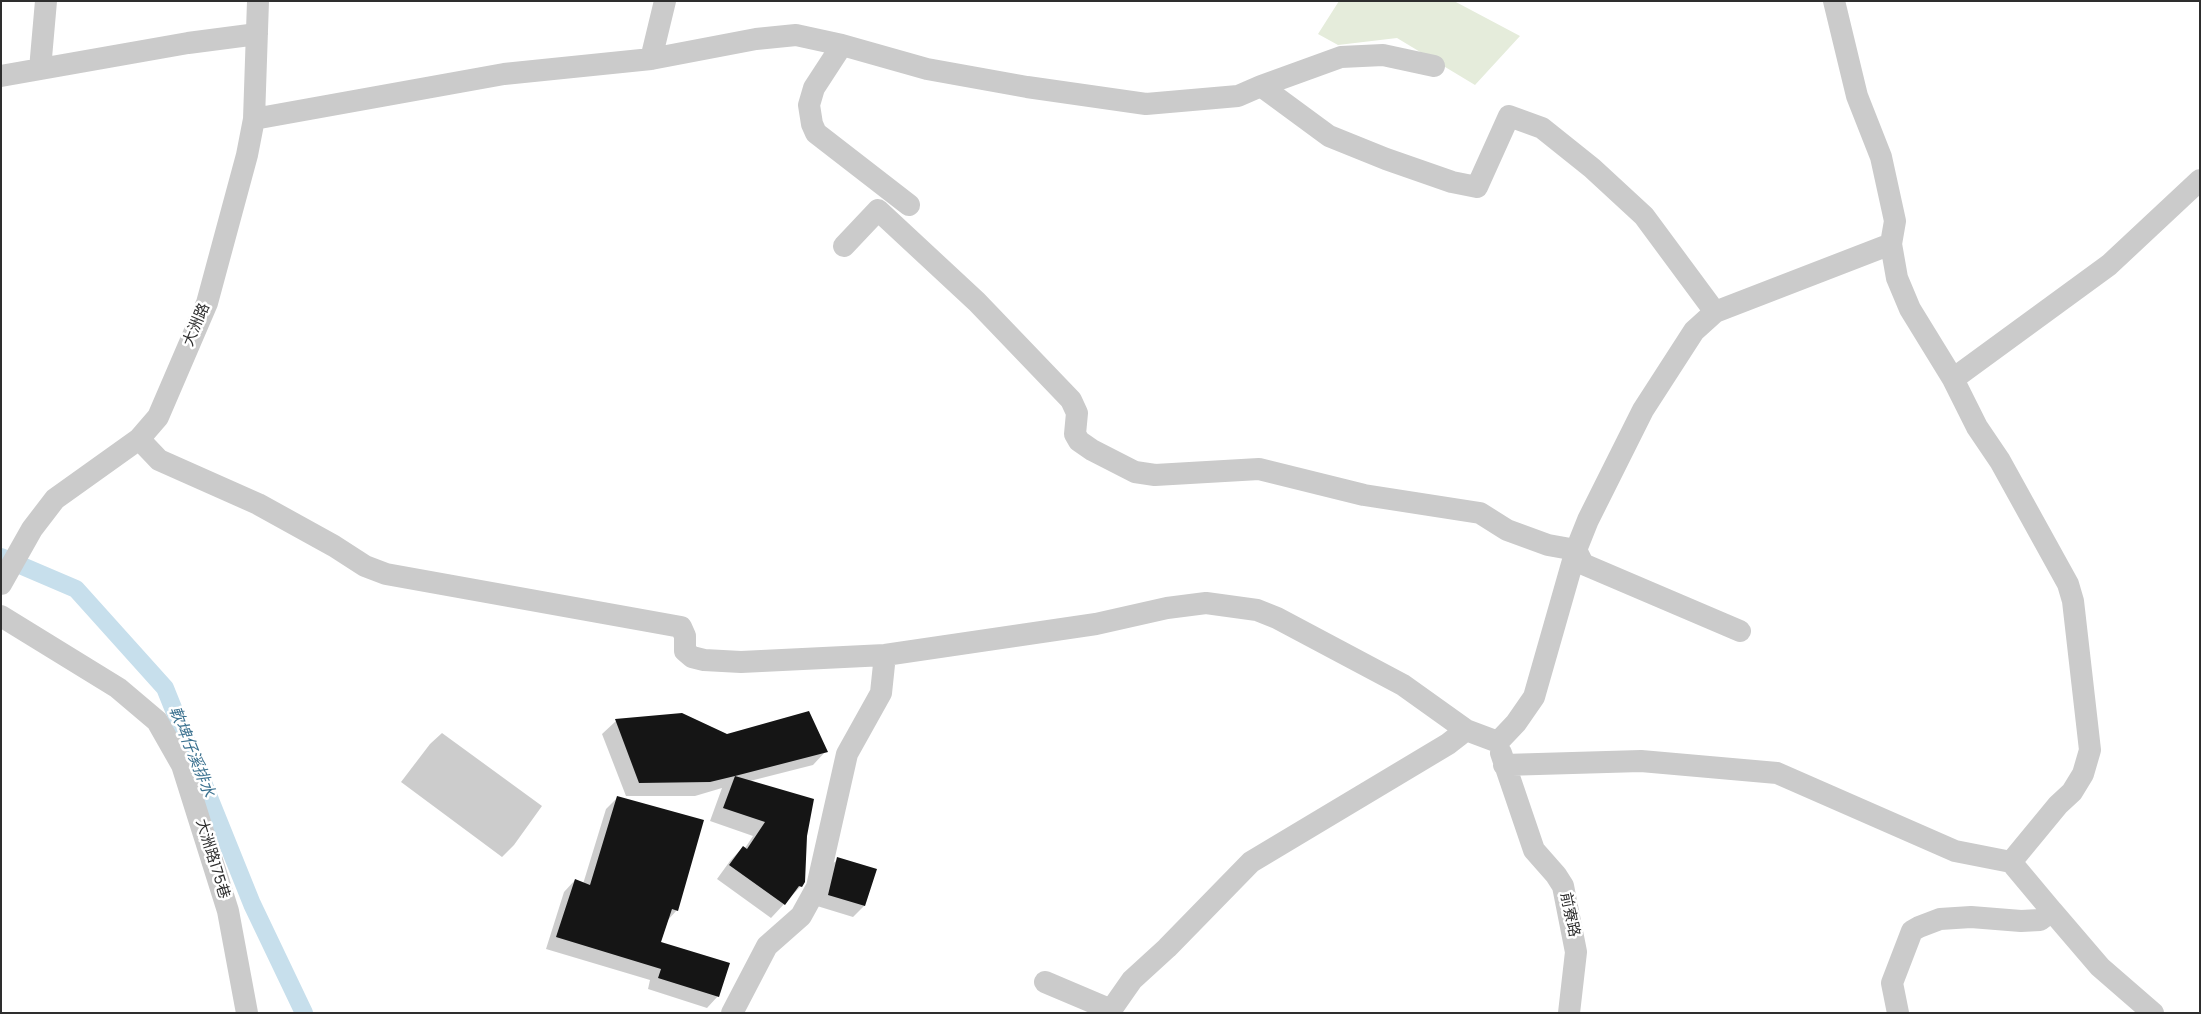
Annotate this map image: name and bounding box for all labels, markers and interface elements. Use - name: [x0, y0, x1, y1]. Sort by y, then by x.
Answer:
- street label: 大洲路: [180, 301, 214, 349]
- water label: 軟埤仔溪排水: [164, 704, 218, 800]
- street label: 大洲路175巷: [191, 817, 233, 901]
- street label: 前寮路: [1556, 891, 1582, 939]

